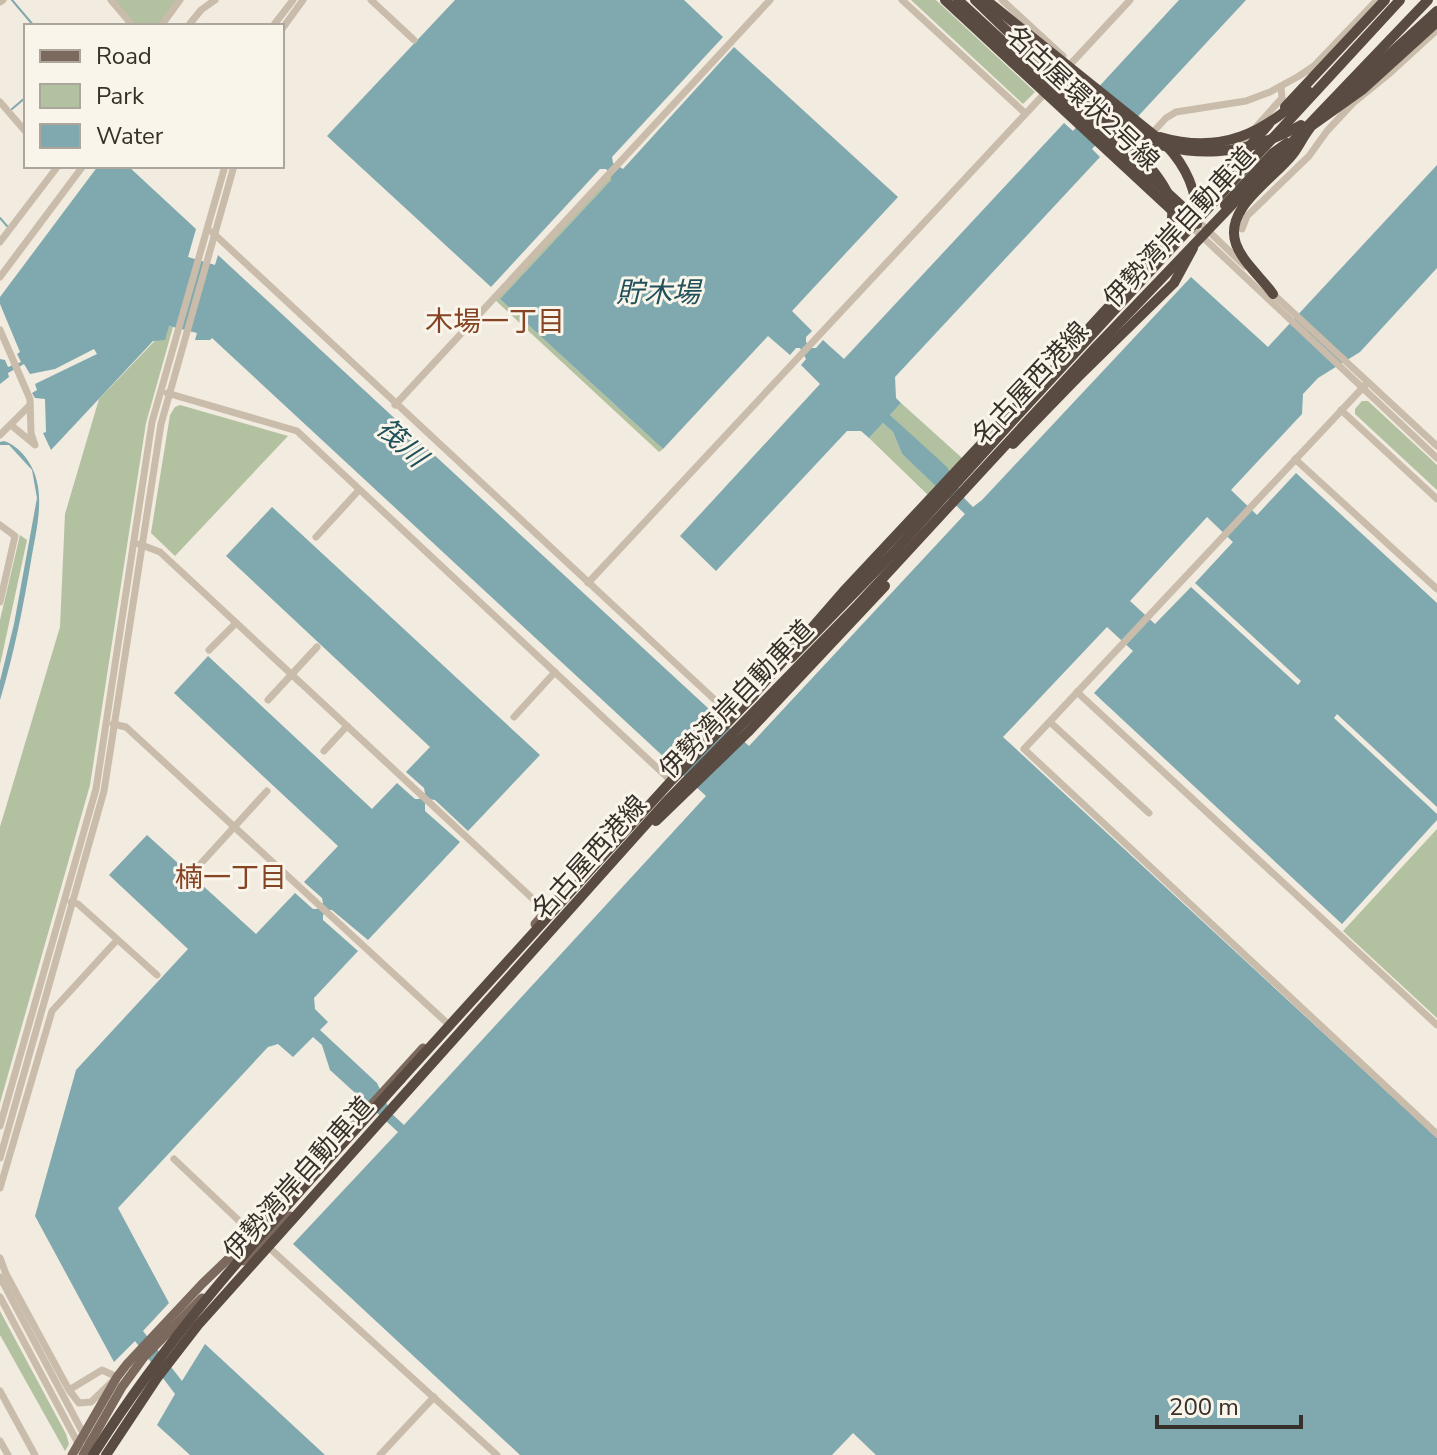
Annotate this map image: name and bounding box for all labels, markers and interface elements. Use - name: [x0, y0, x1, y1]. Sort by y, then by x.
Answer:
- street label: 名古屋環状2号線: [998, 18, 1167, 179]
- legend: [24, 24, 284, 168]
- text: Road: [96, 40, 152, 72]
- text: Park: [96, 80, 145, 112]
- text: Water: [96, 120, 164, 152]
- street label: 伊勢湾岸自動車道: [1096, 139, 1263, 315]
- water label: 貯木場: [616, 274, 703, 312]
- district label: 木場一丁目: [425, 303, 565, 341]
- street label: 名古屋西港線: [964, 314, 1096, 452]
- water label: 筏川: [368, 410, 437, 478]
- street label: 伊勢湾岸自動車道: [652, 612, 821, 786]
- street label: 名古屋西港線: [524, 788, 655, 927]
- district label: 楠一丁目: [175, 859, 287, 897]
- street label: 伊勢湾岸自動車道: [216, 1089, 381, 1267]
- scale bar: [1157, 1379, 1301, 1429]
- text: 200 m: [1169, 1391, 1239, 1423]

